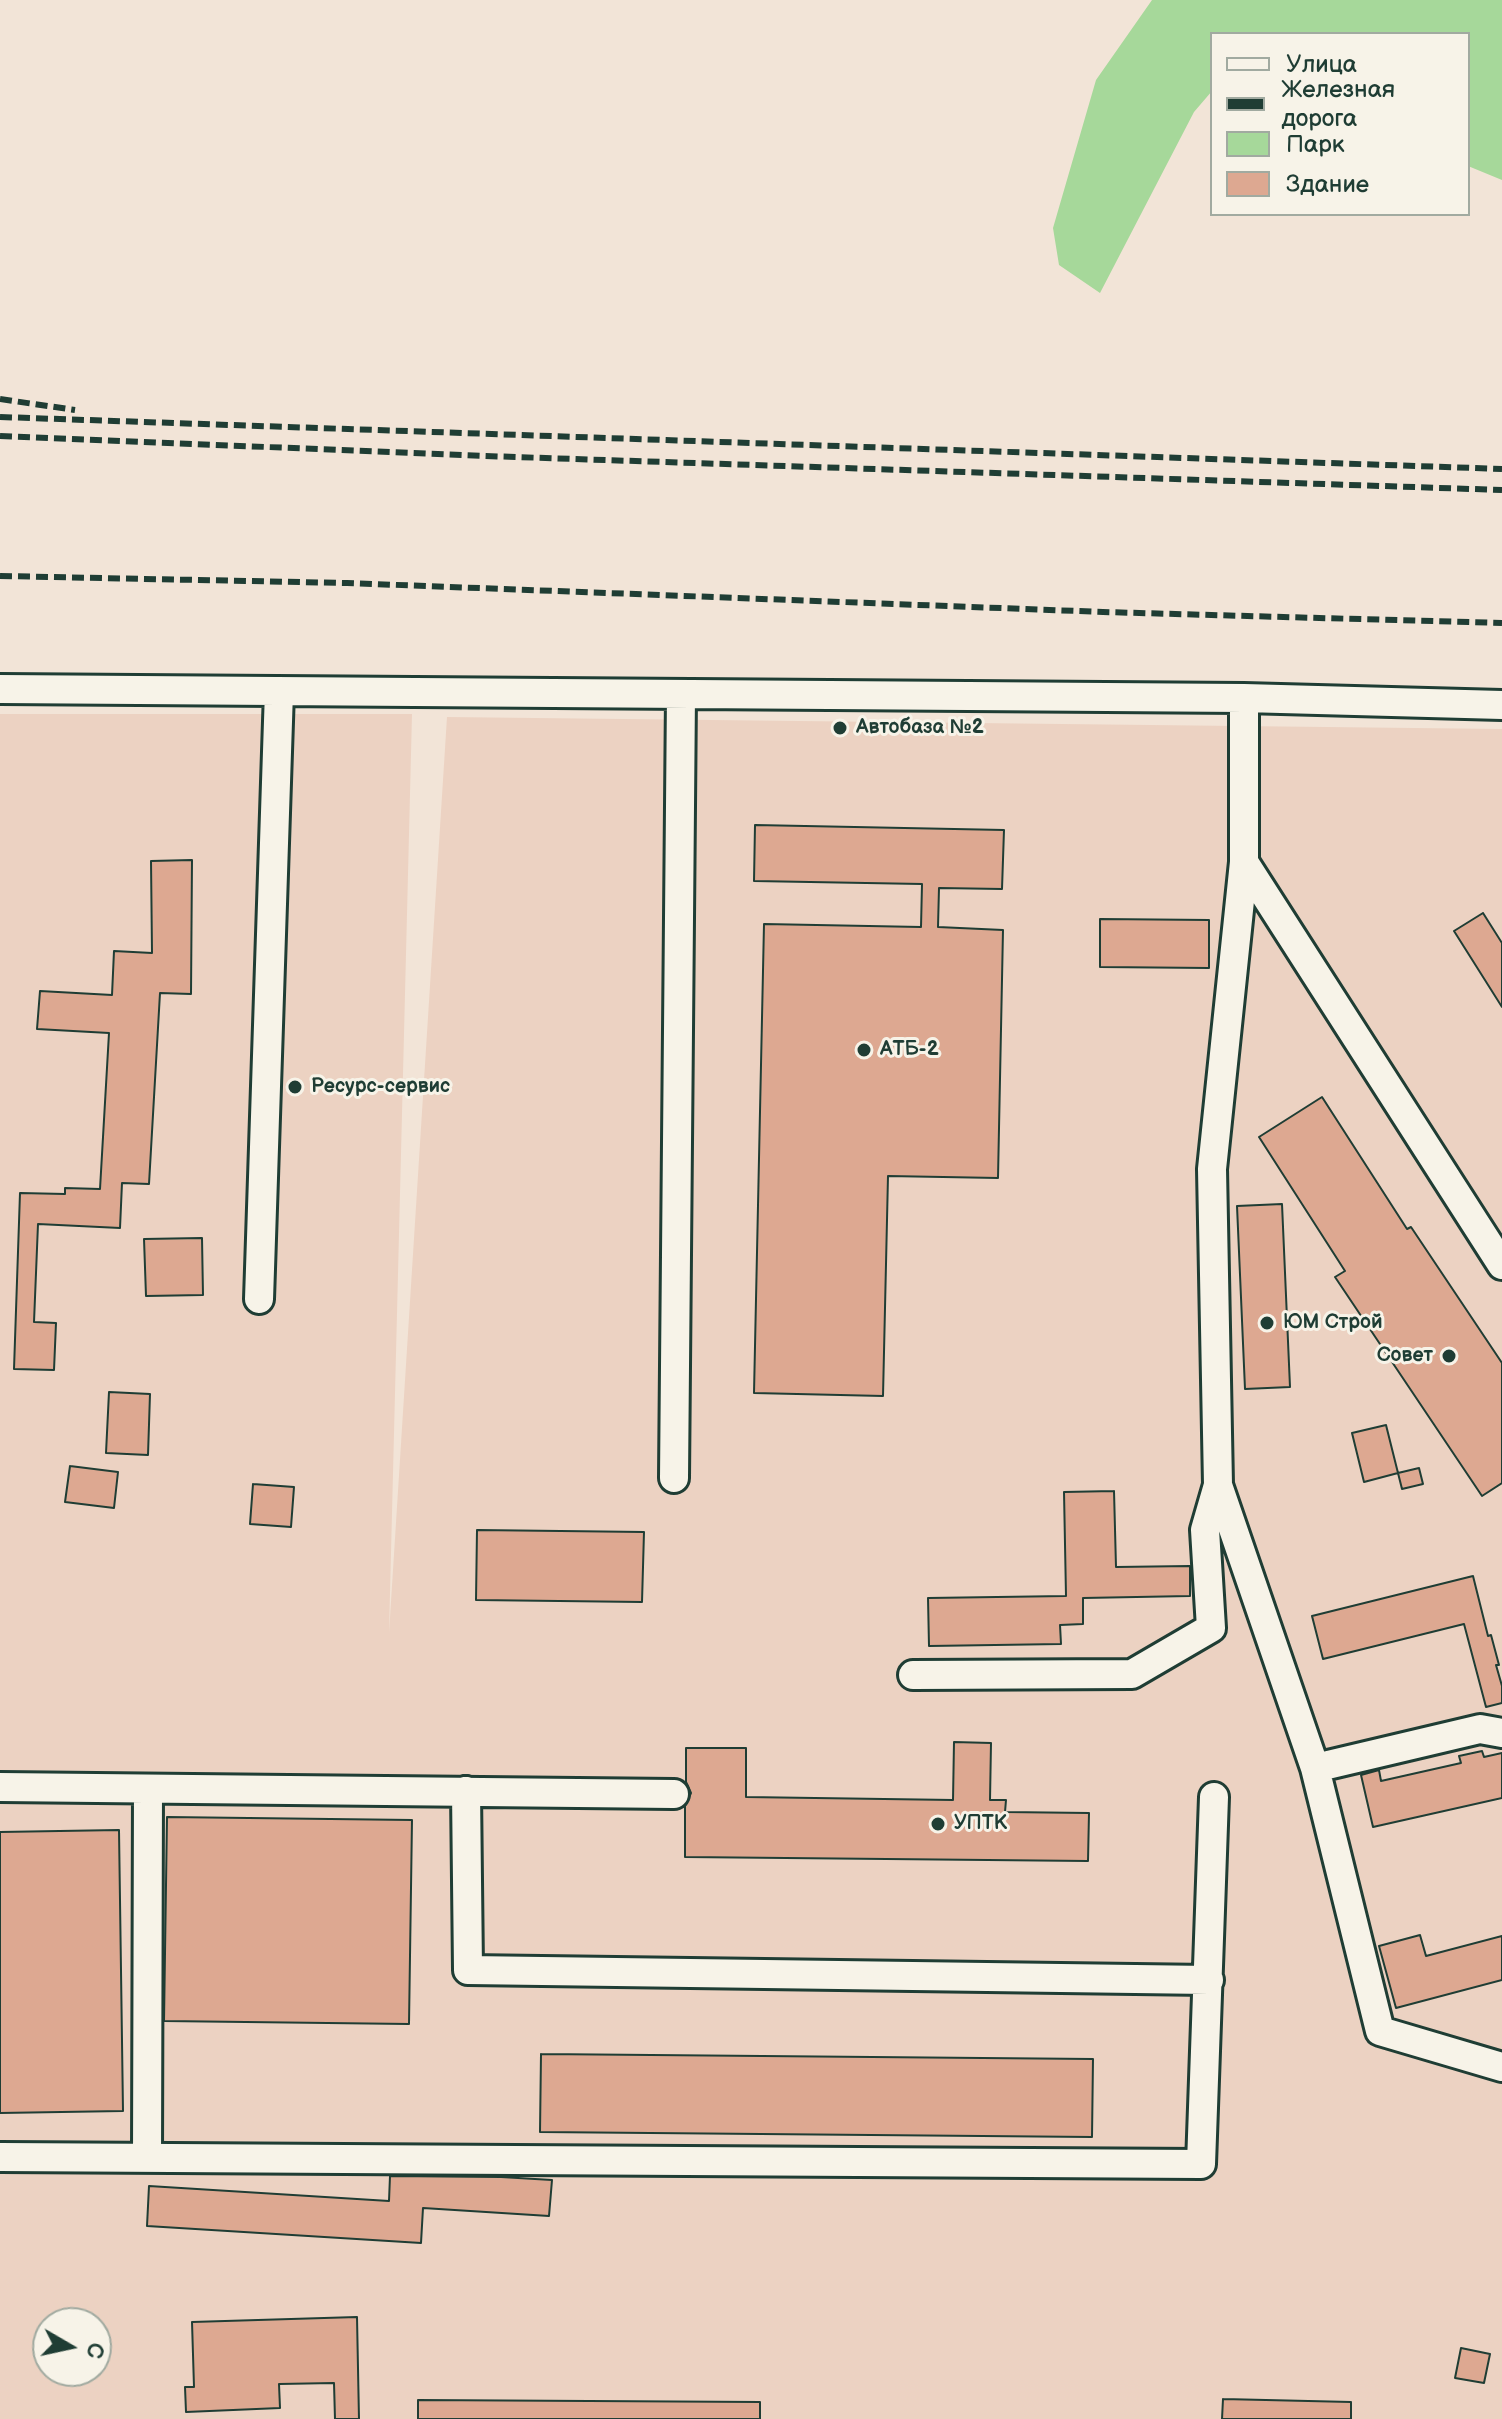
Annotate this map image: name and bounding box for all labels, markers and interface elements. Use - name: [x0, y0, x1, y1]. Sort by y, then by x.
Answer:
- legend: [1210, 32, 1470, 216]
- text: Улица: [1286, 50, 1357, 79]
- text: Железная дорога: [1281, 75, 1395, 133]
- text: Парк: [1286, 130, 1344, 159]
- text: Здание: [1286, 170, 1369, 199]
- place label: Автобаза №2: [856, 716, 984, 740]
- marker: Автобаза №2: [831, 719, 849, 737]
- place label: АТБ-2: [880, 1038, 939, 1062]
- marker: АТБ-2: [855, 1041, 873, 1059]
- place label: Ресурс-сервис: [311, 1075, 450, 1099]
- marker: Ресурс-сервис: [286, 1078, 304, 1096]
- place label: ЮМ Строй: [1283, 1311, 1383, 1335]
- marker: ЮМ Строй: [1258, 1314, 1276, 1332]
- place label: Совет: [1377, 1344, 1433, 1368]
- marker: Совет: [1440, 1347, 1458, 1365]
- place label: УПТК: [954, 1812, 1007, 1836]
- marker: УПТК: [929, 1815, 947, 1833]
- north arrow: [32, 2307, 112, 2387]
- text: С: [80, 2341, 109, 2360]

